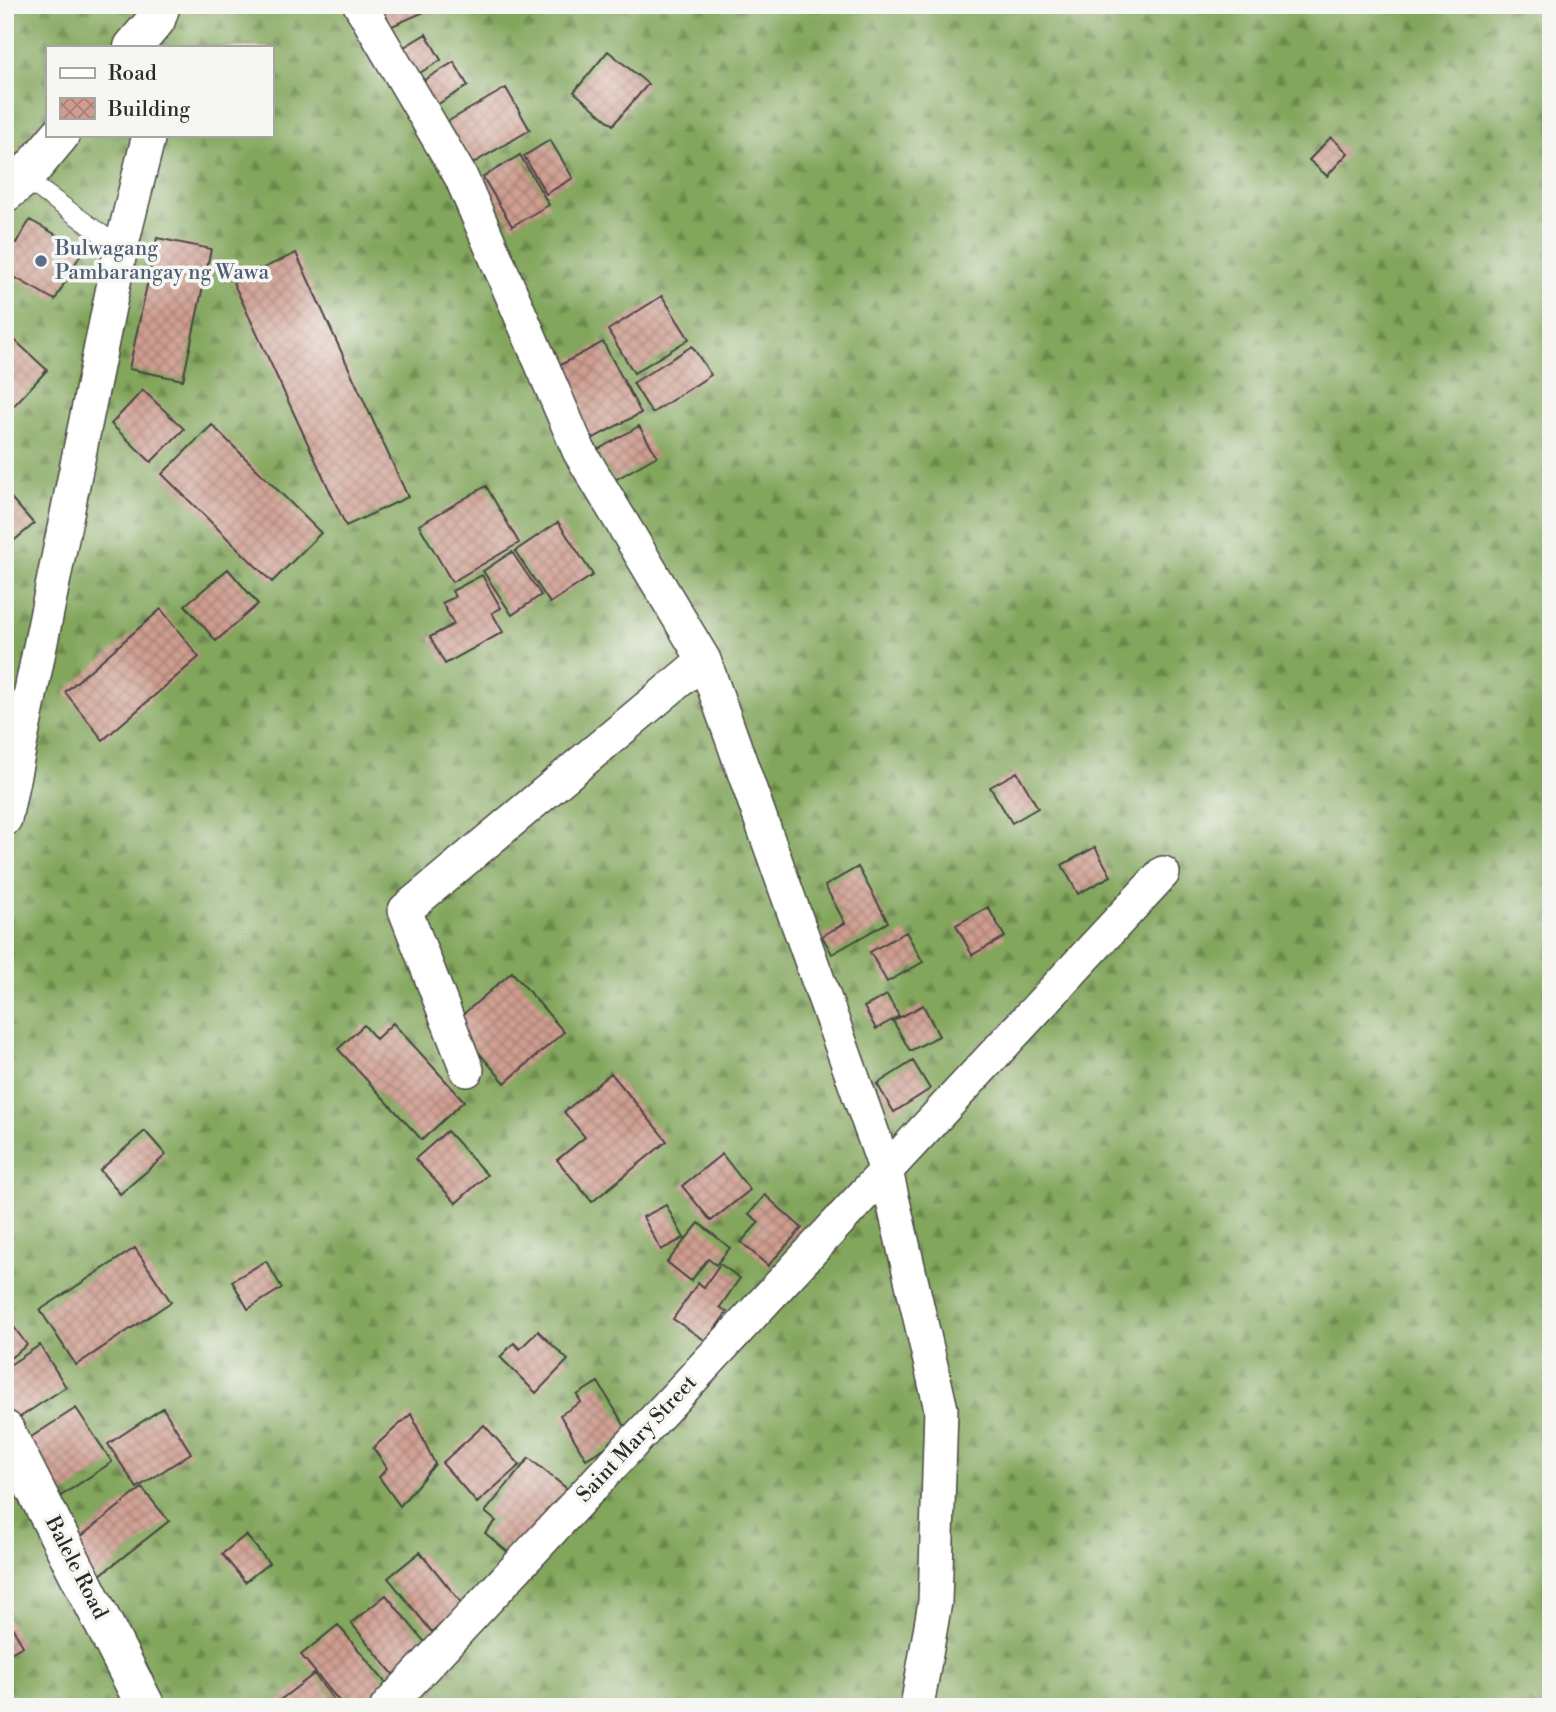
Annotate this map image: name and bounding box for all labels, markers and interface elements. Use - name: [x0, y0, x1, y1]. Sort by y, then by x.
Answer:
- legend: [46, 46, 273, 136]
- text: Road: [108, 61, 157, 87]
- text: Building: [107, 97, 190, 123]
- place label: Bulwagang Pambarangay ng Wawa: [54, 236, 269, 286]
- marker: Bulwagang Pambarangay ng Wawa: [33, 253, 49, 269]
- street label: Saint Mary Street: [571, 1370, 703, 1508]
- street label: Balele Road: [39, 1511, 113, 1624]

